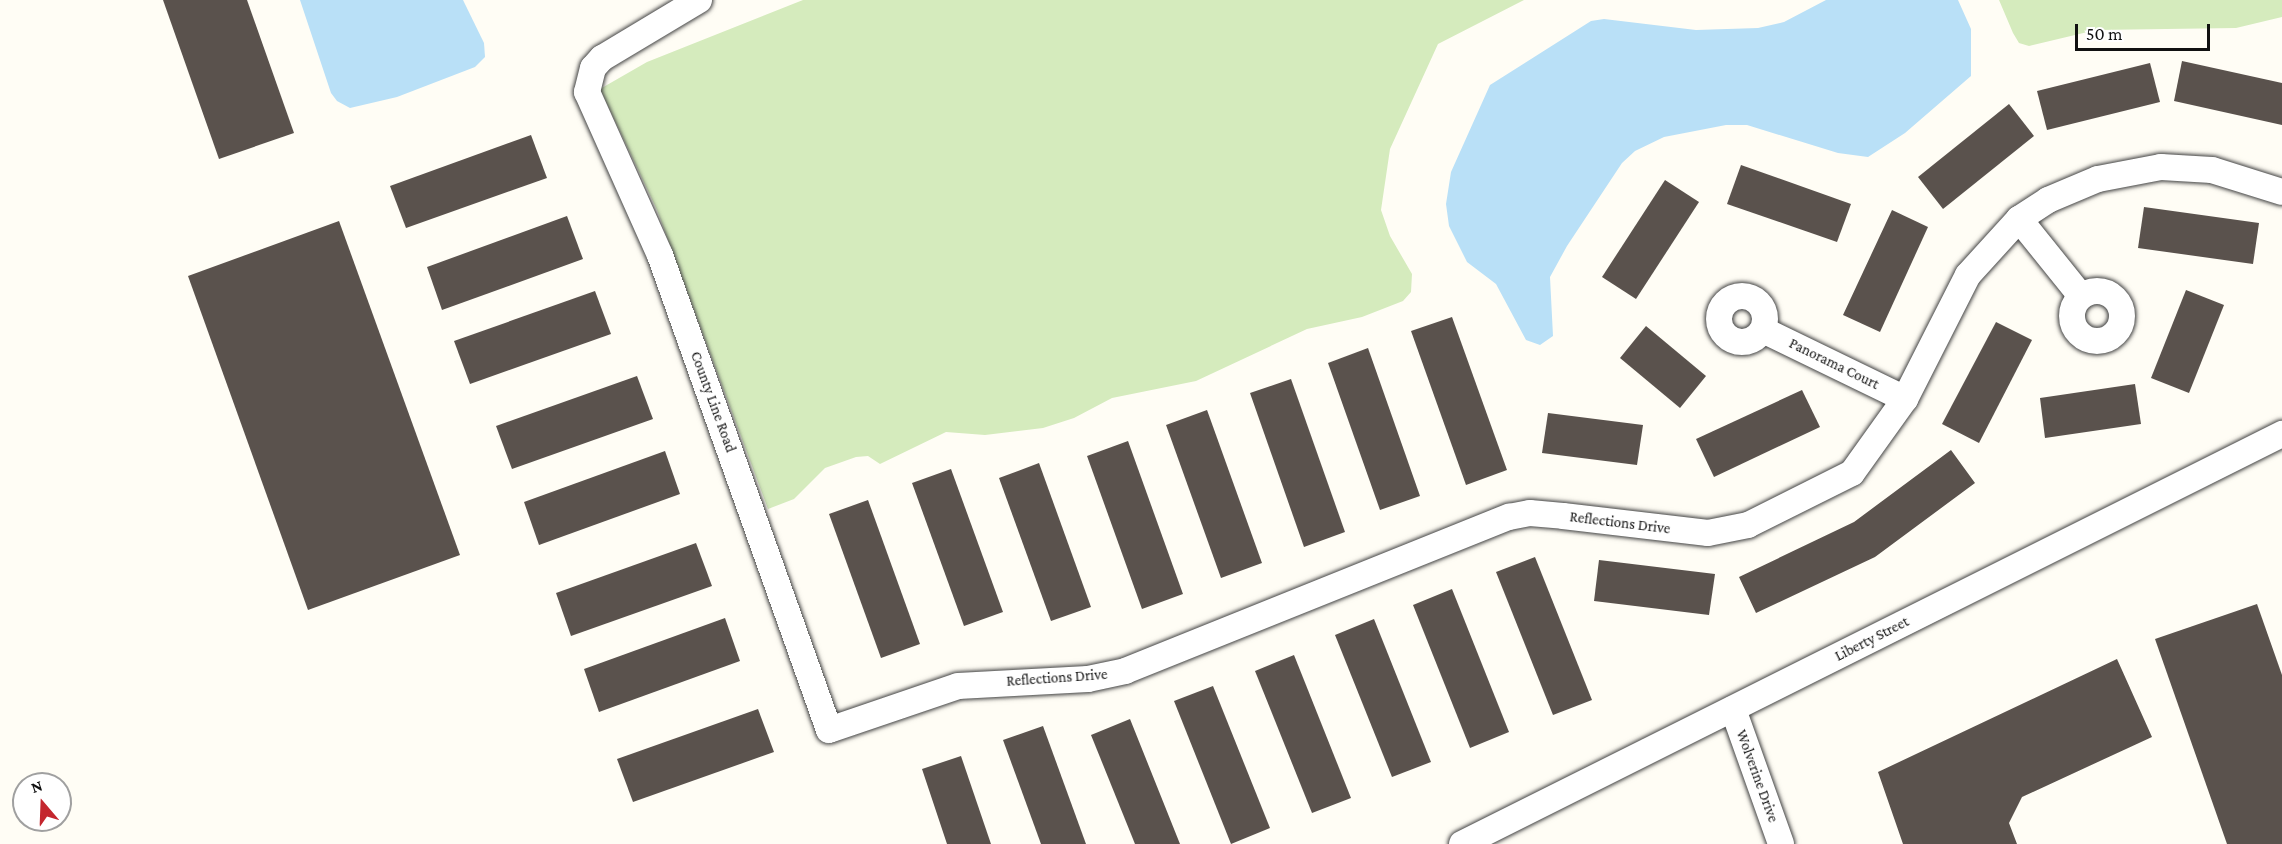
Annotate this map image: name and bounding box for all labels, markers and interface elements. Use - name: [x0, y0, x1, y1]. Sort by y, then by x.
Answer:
- scale bar: [2078, 12, 2213, 50]
- text: 50 m: [2086, 24, 2123, 44]
- street label: Panorama Court: [1786, 334, 1882, 394]
- street label: County Line Road: [686, 349, 740, 455]
- street label: Reflections Drive: [1569, 508, 1671, 538]
- street label: Liberty Street: [1832, 613, 1912, 665]
- street label: Reflections Drive: [1006, 665, 1108, 691]
- street label: Wolverine Drive: [1732, 727, 1782, 825]
- north arrow: [12, 772, 72, 832]
- text: N: [29, 777, 45, 796]

